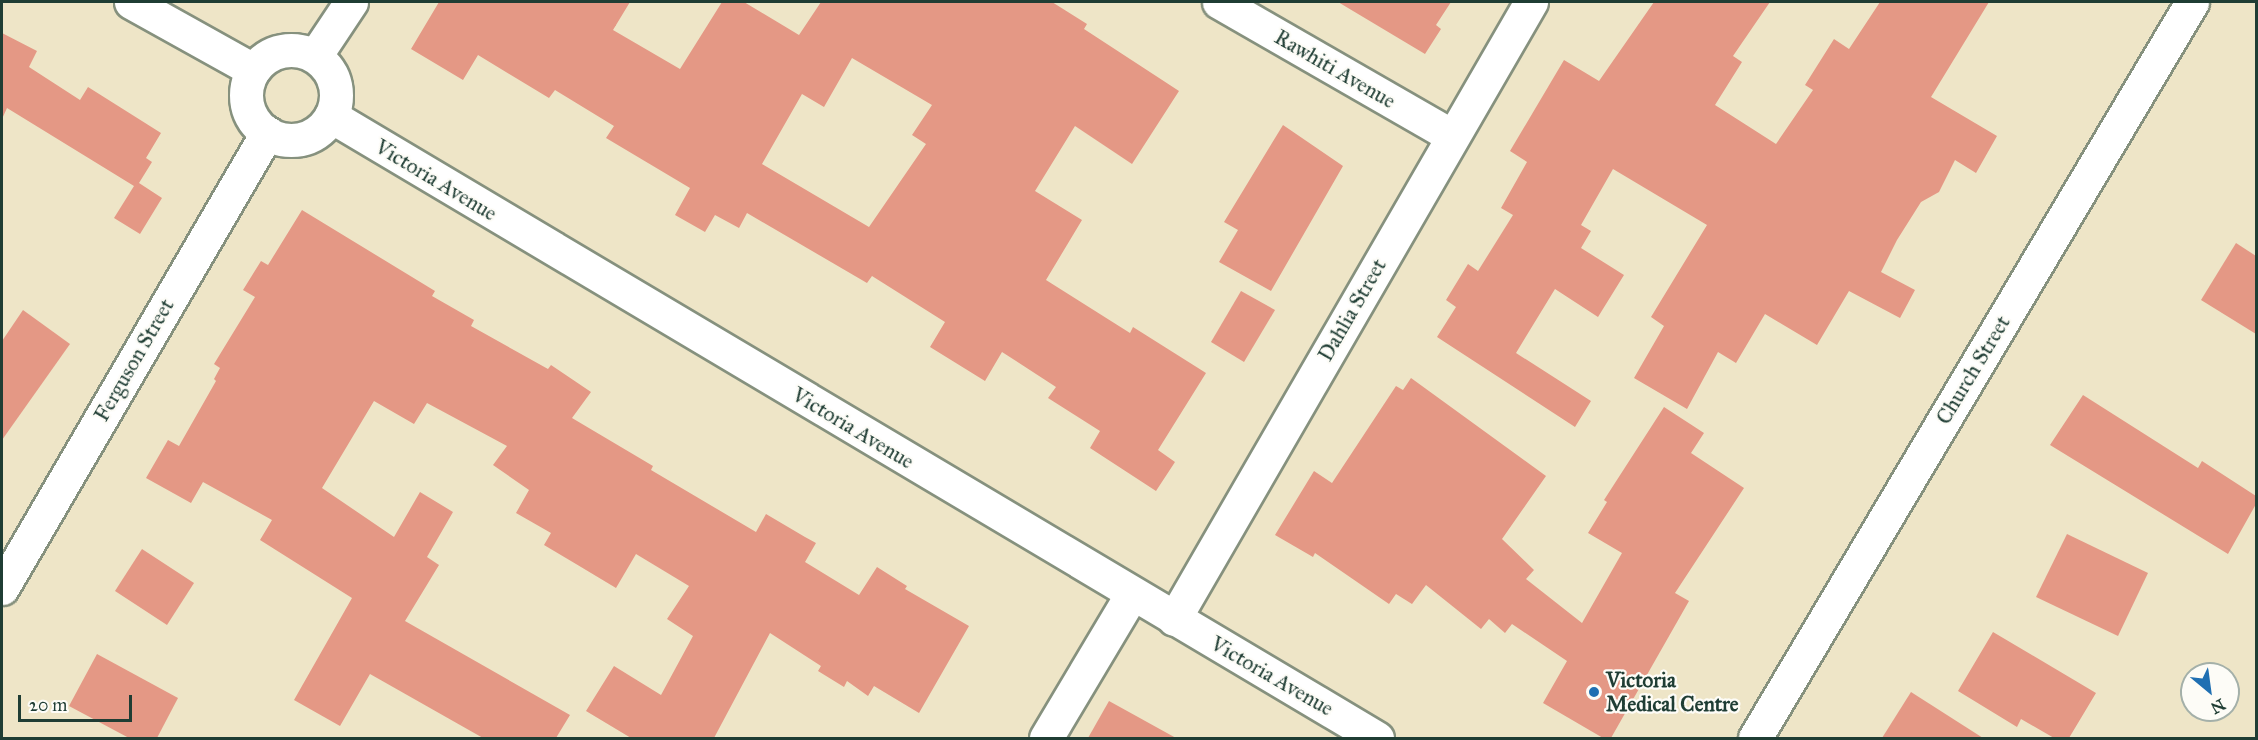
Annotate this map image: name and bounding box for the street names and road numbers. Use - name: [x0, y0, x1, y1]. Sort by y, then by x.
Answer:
- street label: Rawhiti Avenue: [1270, 24, 1400, 114]
- street label: Victoria Avenue: [371, 134, 501, 226]
- street label: Dahlia Street: [1313, 254, 1391, 366]
- street label: Ferguson Street: [89, 294, 179, 426]
- street label: Church Street: [1931, 311, 2015, 429]
- street label: Victoria Avenue: [788, 382, 918, 474]
- street label: Victoria Avenue: [1206, 631, 1338, 721]

